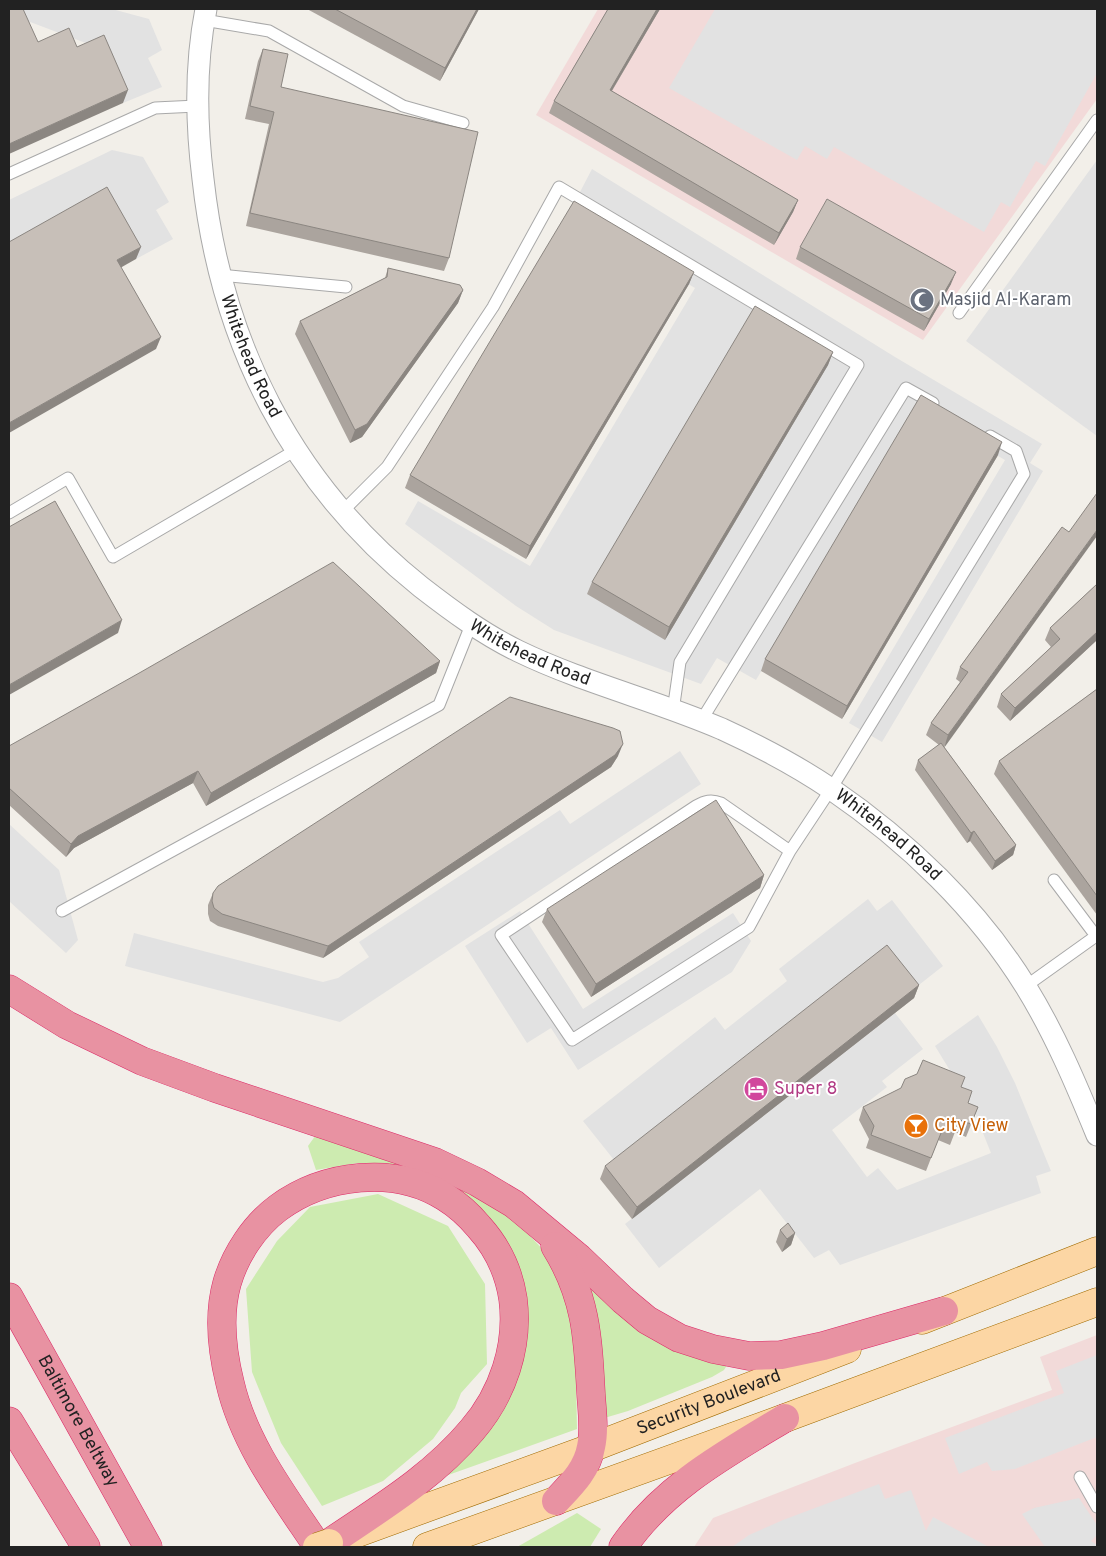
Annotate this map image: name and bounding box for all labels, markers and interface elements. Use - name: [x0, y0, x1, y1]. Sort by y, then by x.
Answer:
- mosque icon: Masjid Al-Karam: [909, 287, 935, 313]
- place label: Masjid Al-Karam: [940, 289, 1071, 312]
- street label: Whitehead Road: [215, 292, 286, 422]
- street label: Whitehead Road: [465, 614, 594, 691]
- street label: Whitehead Road: [830, 784, 947, 886]
- hotel icon: Super 8: [743, 1076, 769, 1102]
- place label: Super 8: [774, 1078, 838, 1101]
- bar icon: City View: [903, 1113, 929, 1139]
- place label: City View: [934, 1115, 1009, 1138]
- street label: Baltimore Beltway: [32, 1351, 124, 1491]
- street label: Security Boulevard: [634, 1364, 784, 1441]

